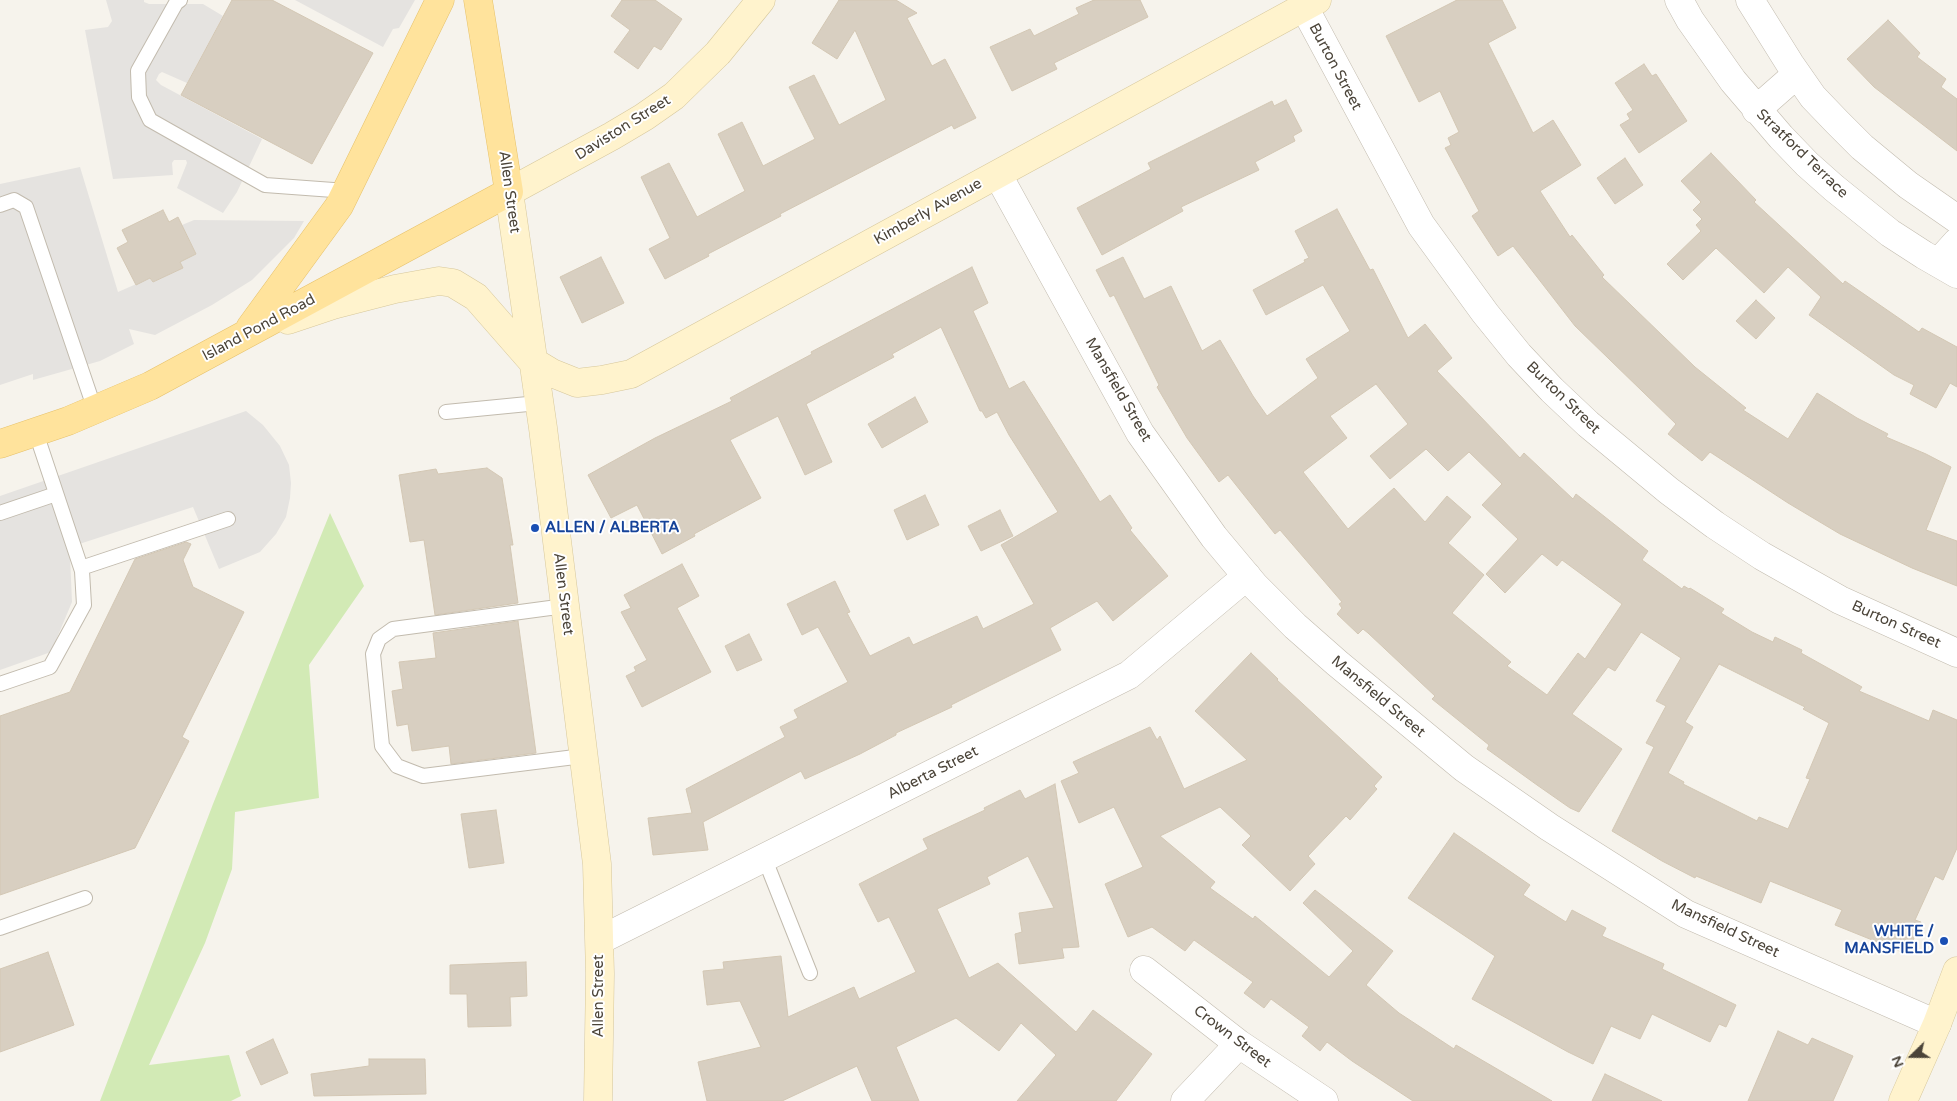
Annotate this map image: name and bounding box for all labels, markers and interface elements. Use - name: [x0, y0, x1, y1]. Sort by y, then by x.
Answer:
- street label: Burton Street: [1305, 20, 1365, 114]
- street label: Daviston Street: [572, 92, 674, 164]
- street label: Stratford Terrace: [1752, 106, 1852, 202]
- street label: Allen Street: [494, 150, 524, 234]
- street label: Kimberly Avenue: [871, 175, 985, 249]
- street label: Island Pond Road: [200, 291, 318, 365]
- street label: Mansfield Street: [1081, 335, 1155, 445]
- street label: Burton Street: [1522, 358, 1604, 438]
- place label: ALLEN / ALBERTA: [545, 519, 679, 537]
- marker: ALLEN / ALBERTA: [529, 522, 541, 534]
- street label: Allen Street: [549, 552, 577, 636]
- street label: Burton Street: [1849, 597, 1943, 653]
- street label: Mansfield Street: [1327, 652, 1429, 742]
- street label: Alberta Street: [885, 742, 981, 804]
- street label: Mansfield Street: [1668, 896, 1782, 962]
- place label: WHITE / MANSFIELD: [1844, 923, 1934, 958]
- marker: WHITE / MANSFIELD: [1938, 935, 1950, 947]
- street label: Allen Street: [590, 955, 608, 1037]
- street label: Crown Street: [1190, 1002, 1274, 1072]
- north arrow: [1887, 1031, 1937, 1081]
- text: N: [1888, 1053, 1908, 1070]

